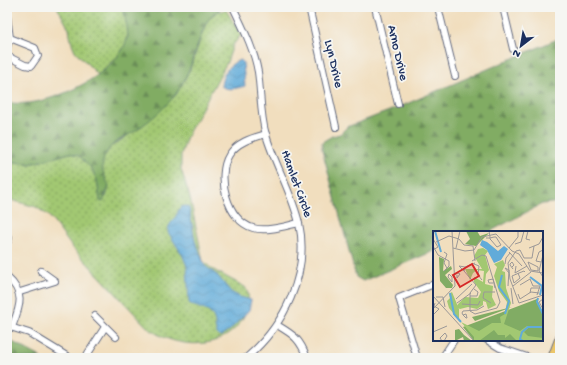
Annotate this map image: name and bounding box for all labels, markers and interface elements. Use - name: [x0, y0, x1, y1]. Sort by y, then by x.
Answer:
- street label: Arno Drive: [383, 24, 411, 83]
- north arrow: [501, 26, 541, 66]
- street label: Lyn Drive: [320, 39, 346, 90]
- text: N: [511, 46, 523, 60]
- street label: Hamlet Circle: [277, 148, 315, 220]
- inset map: [433, 231, 543, 341]

